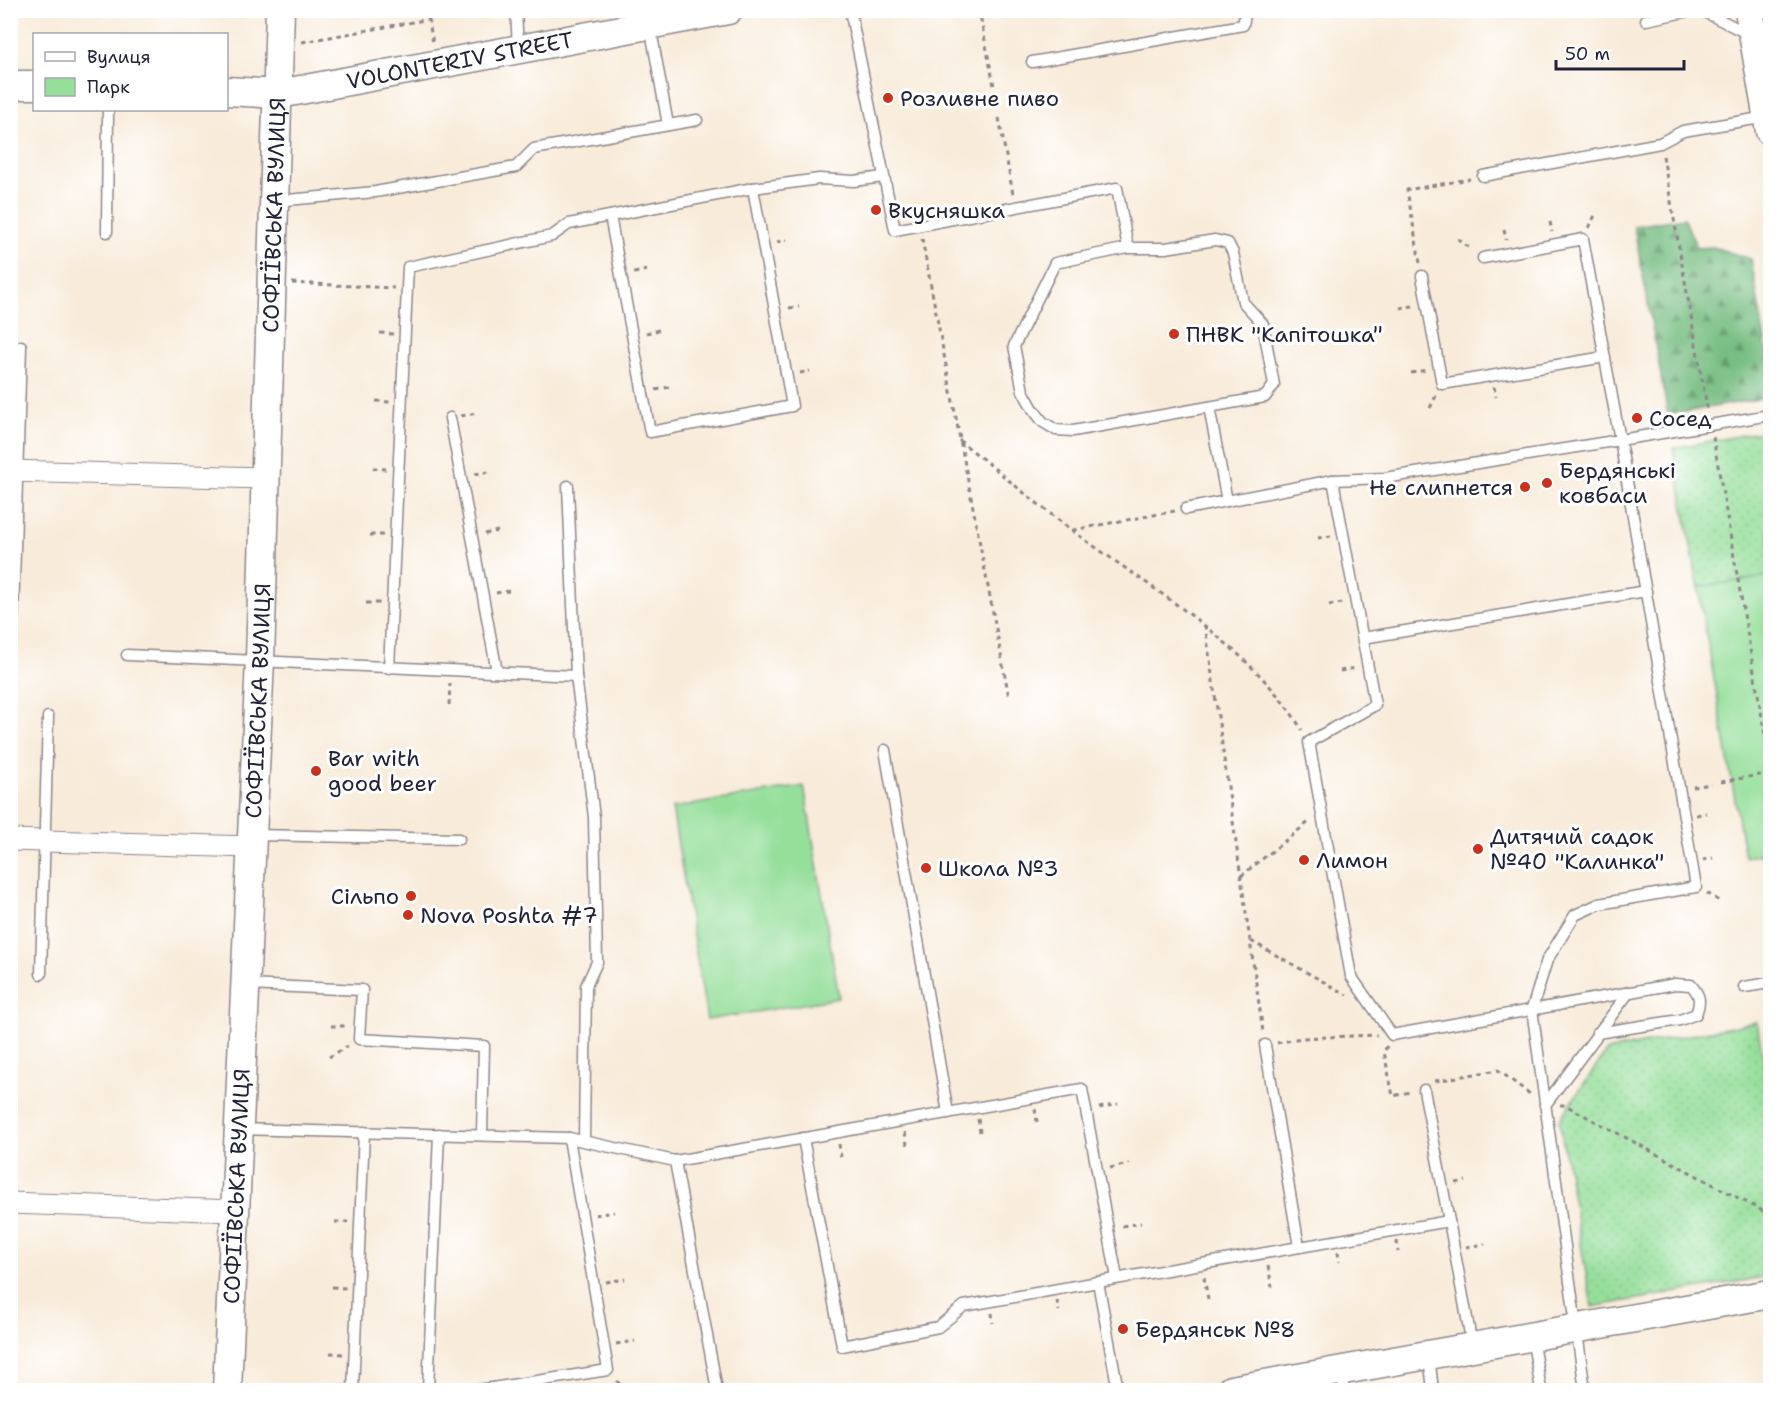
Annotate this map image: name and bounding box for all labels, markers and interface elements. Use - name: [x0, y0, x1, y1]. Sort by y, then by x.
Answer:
- street label: VOLONTERIV STREET: [344, 25, 576, 96]
- legend: [33, 33, 228, 111]
- scale bar: [1556, 33, 1684, 71]
- text: 50 m: [1565, 42, 1610, 66]
- text: Вулиця: [87, 45, 151, 69]
- text: Парк: [87, 75, 130, 99]
- place label: Розливне пиво: [900, 84, 1059, 113]
- marker: Розливне пиво: [881, 91, 895, 105]
- street label: СОФІЇВСЬКА ВУЛИЦЯ: [256, 97, 292, 333]
- place label: Вкусняшка: [888, 196, 1005, 225]
- marker: Вкусняшка: [869, 203, 883, 217]
- place label: ПНВК "Капітошка": [1186, 320, 1383, 349]
- marker: ПНВК "Капітошка": [1167, 327, 1181, 341]
- place label: Сосед: [1649, 404, 1712, 433]
- marker: Сосед: [1630, 411, 1644, 425]
- place label: Бердянські ковбаси: [1559, 456, 1676, 510]
- place label: Не слипнется: [1369, 473, 1513, 502]
- marker: Бердянські ковбаси: [1540, 476, 1554, 490]
- marker: Не слипнется: [1518, 480, 1532, 494]
- street label: СОФІЇВСЬКА ВУЛИЦЯ: [239, 583, 277, 819]
- place label: Bar with good beer: [328, 744, 437, 798]
- marker: Bar with good beer: [309, 764, 323, 778]
- place label: Дитячий садок №40 "Калинка": [1490, 822, 1664, 876]
- marker: Дитячий садок №40 "Калинка": [1471, 842, 1485, 856]
- place label: Лимон: [1316, 846, 1388, 875]
- marker: Лимон: [1297, 853, 1311, 867]
- place label: Школа №3: [938, 854, 1059, 883]
- marker: Школа №3: [919, 861, 933, 875]
- place label: Сільпо: [331, 882, 399, 911]
- marker: Сільпо: [404, 889, 418, 903]
- place label: Nova Poshta #7: [420, 901, 598, 930]
- marker: Nova Poshta #7: [401, 908, 415, 922]
- street label: СОФІЇВСЬКА ВУЛИЦЯ: [217, 1068, 257, 1305]
- place label: Бердянськ №8: [1135, 1315, 1296, 1344]
- marker: Бердянськ №8: [1116, 1322, 1130, 1336]

